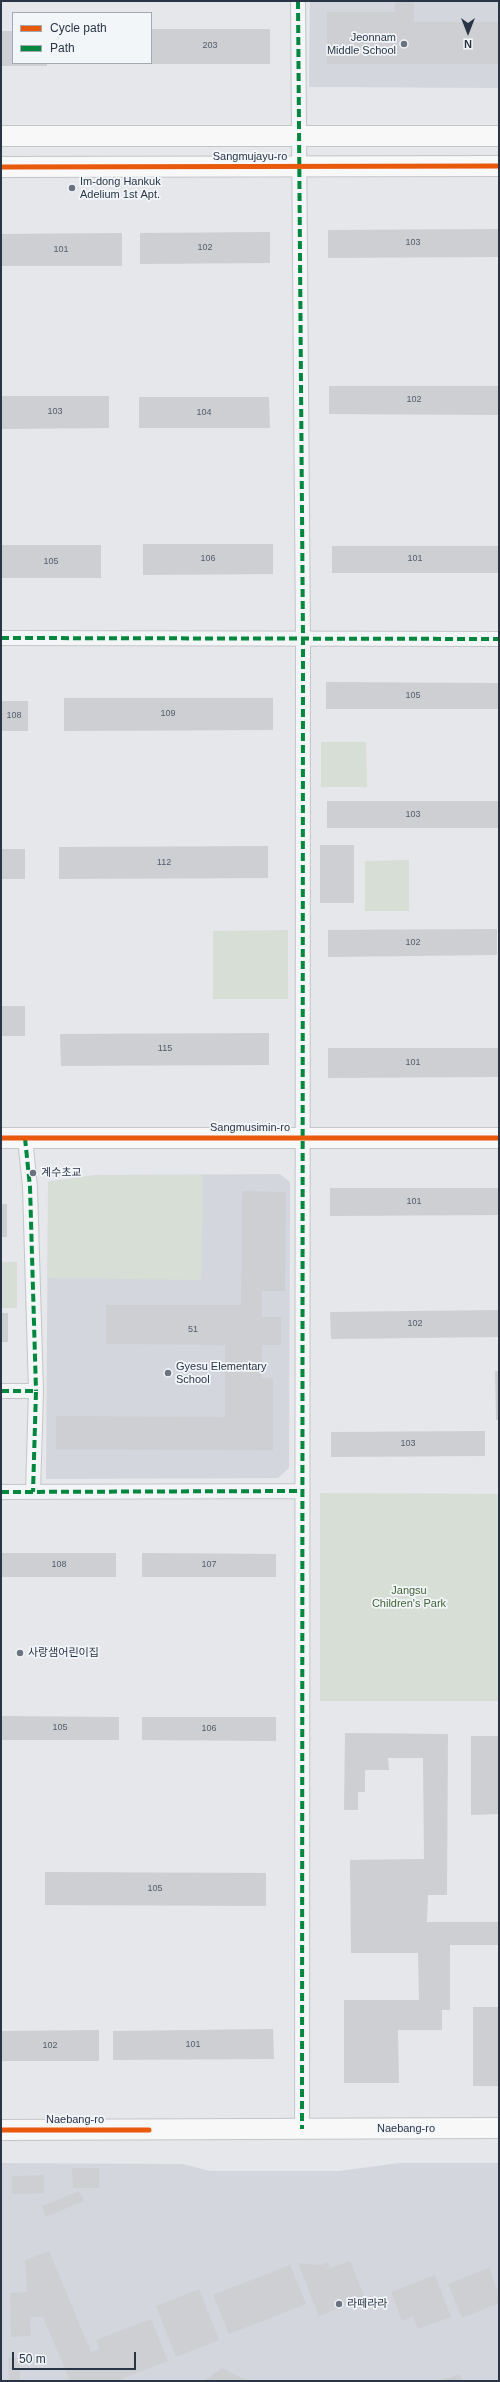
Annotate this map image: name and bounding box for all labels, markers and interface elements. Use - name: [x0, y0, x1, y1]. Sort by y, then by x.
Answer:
- legend: [12, 12, 152, 64]
- north arrow: [448, 12, 488, 52]
- text: Cycle path: [50, 21, 107, 35]
- place label: Jeonnam Middle School: [327, 31, 396, 57]
- text: N: [464, 38, 472, 50]
- marker: Jeonnam Middle School: [399, 39, 409, 49]
- text: Path: [50, 41, 75, 55]
- house number: 203: [202, 41, 218, 51]
- street label: Sangmujayu-ro: [213, 150, 287, 164]
- place label: Im-dong Hankuk Adelium 1st Apt.: [80, 175, 161, 201]
- marker: Im-dong Hankuk Adelium 1st Apt.: [67, 183, 77, 193]
- house number: 103: [405, 238, 421, 248]
- house number: 102: [197, 243, 213, 253]
- house number: 101: [53, 245, 69, 255]
- house number: 102: [406, 395, 422, 405]
- house number: 103: [47, 407, 63, 417]
- house number: 104: [196, 408, 212, 418]
- house number: 106: [200, 554, 216, 564]
- house number: 101: [407, 554, 423, 564]
- house number: 105: [43, 557, 59, 567]
- house number: 105: [405, 691, 421, 701]
- house number: 109: [160, 709, 176, 719]
- house number: 108: [6, 711, 22, 721]
- house number: 103: [405, 810, 421, 820]
- house number: 112: [157, 858, 171, 868]
- house number: 102: [405, 938, 421, 948]
- house number: 115: [158, 1044, 172, 1054]
- house number: 101: [405, 1058, 421, 1068]
- street label: Sangmusimin-ro: [210, 1121, 290, 1135]
- place label: 계수초교: [41, 1166, 81, 1180]
- marker: 계수초교: [28, 1168, 38, 1178]
- house number: 101: [406, 1197, 422, 1207]
- house number: 102: [407, 1319, 423, 1329]
- house number: 51: [188, 1325, 198, 1335]
- place label: Gyesu Elementary School: [176, 1360, 266, 1386]
- marker: Gyesu Elementary School: [163, 1368, 173, 1378]
- house number: 103: [400, 1439, 416, 1449]
- house number: 108: [51, 1560, 67, 1570]
- house number: 107: [201, 1560, 217, 1570]
- park label: Jangsu Children's Park: [372, 1584, 446, 1610]
- place label: 사랑샘어린이집: [28, 1646, 99, 1660]
- marker: 사랑샘어린이집: [15, 1648, 25, 1658]
- house number: 105: [52, 1723, 68, 1733]
- house number: 106: [201, 1724, 217, 1734]
- house number: 105: [147, 1884, 163, 1894]
- house number: 101: [185, 2040, 201, 2050]
- house number: 102: [42, 2041, 58, 2051]
- street label: Naebang-ro: [46, 2113, 104, 2127]
- street label: Naebang-ro: [377, 2122, 435, 2136]
- place label: 라떼라라: [347, 2297, 387, 2311]
- marker: 라떼라라: [334, 2299, 344, 2309]
- scale bar: [14, 2344, 138, 2370]
- text: 50 m: [19, 2352, 46, 2366]

